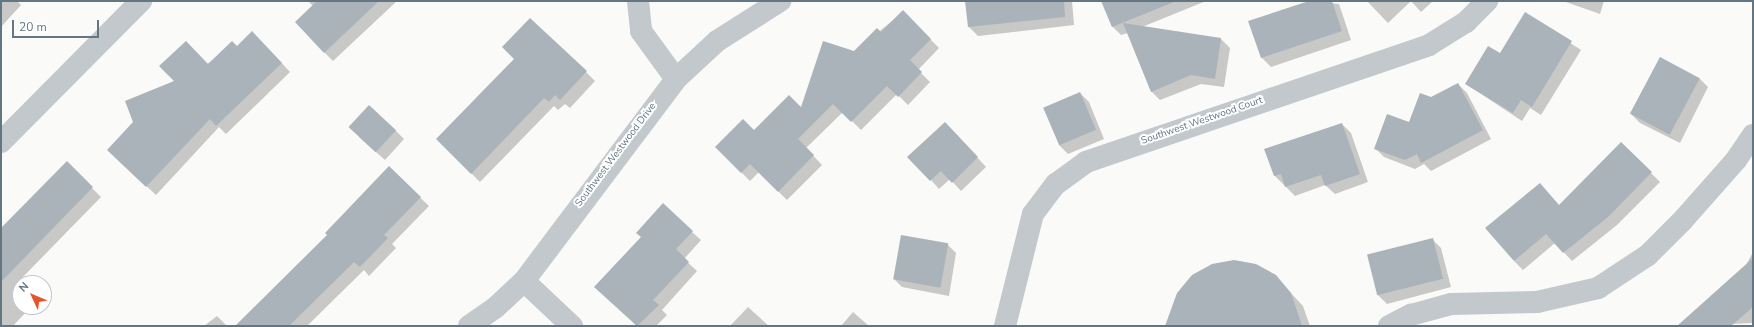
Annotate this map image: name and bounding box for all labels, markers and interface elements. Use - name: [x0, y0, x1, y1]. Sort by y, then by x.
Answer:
- scale bar: [14, 12, 101, 38]
- text: 20 m: [19, 19, 47, 35]
- street label: Southwest Westwood Court: [1140, 95, 1264, 147]
- street label: Southwest Westwood Drive: [573, 101, 659, 209]
- north arrow: [12, 275, 52, 315]
- text: N: [15, 279, 32, 295]

